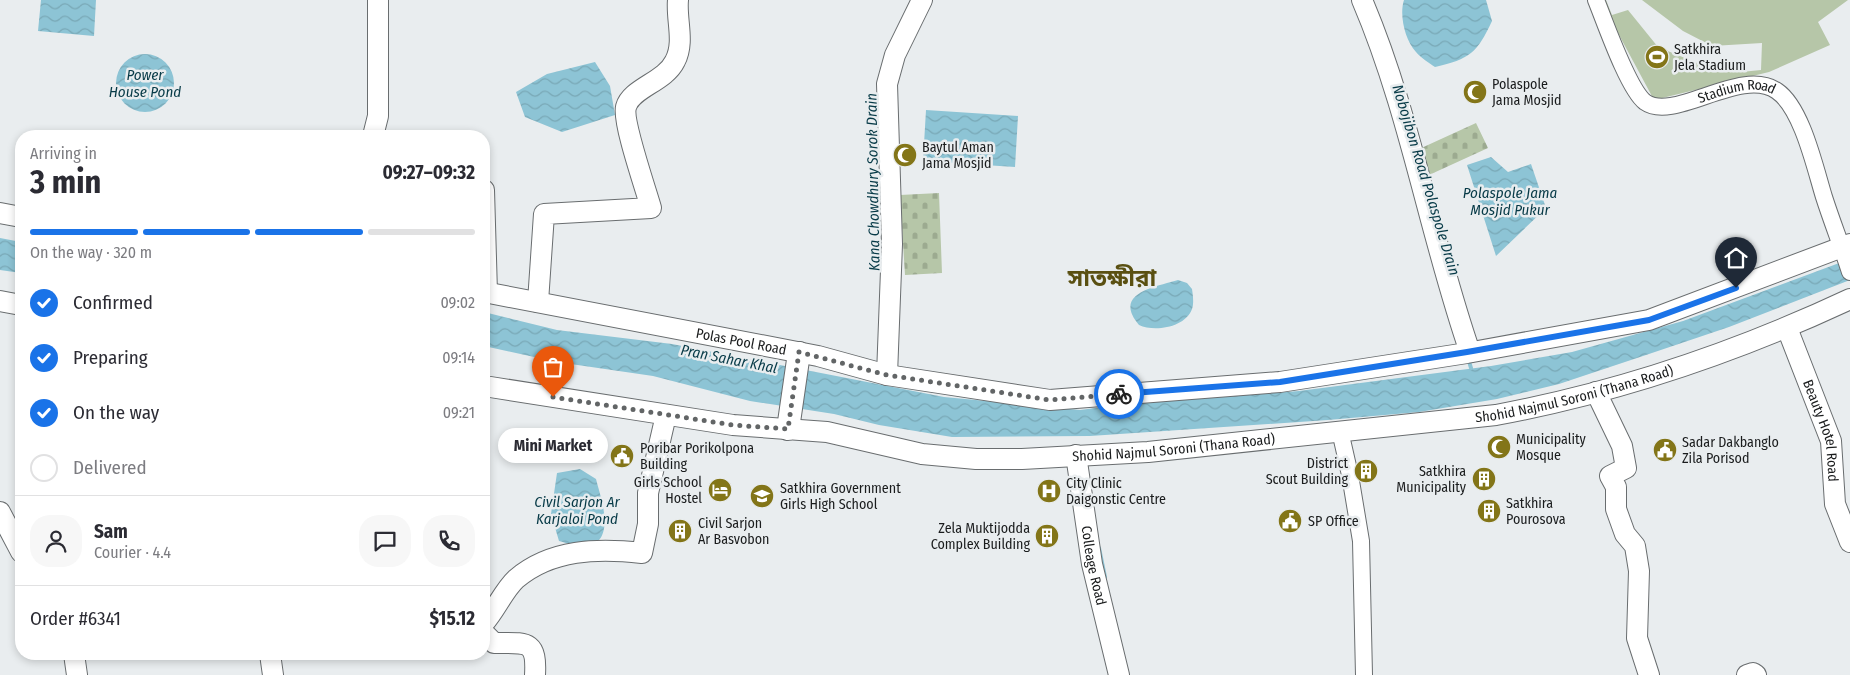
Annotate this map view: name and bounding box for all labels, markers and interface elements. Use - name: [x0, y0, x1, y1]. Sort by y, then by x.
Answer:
- place label: Satkhira Jela Stadium: [1674, 41, 1746, 74]
- sports icon: Satkhira Jela Stadium: [1644, 44, 1670, 70]
- water label: Power House Pond: [109, 66, 181, 101]
- place label: Polaspole Jama Mosjid: [1492, 76, 1561, 109]
- street label: Stadium Road: [1696, 76, 1779, 107]
- mosque icon: Polaspole Jama Mosjid: [1462, 79, 1488, 105]
- water label: Nobojibon Road Polaspole Drain: [1388, 82, 1464, 278]
- water label: Kana Chowdhury Sorok Drain: [862, 93, 884, 271]
- place label: Baytul Aman Jama Mosjid: [922, 139, 994, 172]
- mosque icon: Baytul Aman Jama Mosjid: [892, 142, 918, 168]
- text: Arriving in: [30, 144, 97, 163]
- text: 09:27–09:32: [382, 161, 475, 184]
- text: 3 min: [30, 163, 101, 201]
- water label: Polaspole Jama Mosjid Pukur: [1463, 184, 1557, 219]
- pin: [1715, 237, 1757, 288]
- text: On the way · 320 m: [30, 243, 152, 262]
- icon: home: [1722, 244, 1750, 272]
- district label: সাতক্ষীরা: [1067, 264, 1158, 292]
- icon: check: [30, 289, 58, 317]
- text: Confirmed: [73, 291, 153, 314]
- text: 09:02: [440, 293, 475, 312]
- street label: Polas Pool Road: [695, 325, 788, 359]
- water label: Pran Sahar Khal: [679, 341, 779, 377]
- icon: check: [30, 344, 58, 372]
- text: Preparing: [73, 346, 148, 369]
- pin: [532, 346, 574, 397]
- text: 09:14: [442, 348, 475, 367]
- icon: bag: [539, 353, 567, 381]
- street label: Shohid Najmul Soroni (Thana Road): [1474, 362, 1675, 426]
- courier: [1094, 369, 1144, 419]
- street label: Beauty Hotel Road: [1799, 377, 1842, 482]
- icon: bike: [1105, 380, 1133, 408]
- icon: check: [30, 399, 58, 427]
- text: On the way: [73, 401, 159, 424]
- text: 09:21: [443, 403, 475, 422]
- callout: Mini Market: [498, 427, 608, 462]
- street label: Shohid Najmul Soroni (Thana Road): [1072, 431, 1276, 465]
- place label: Municipality Mosque: [1516, 431, 1587, 464]
- mosque icon: Municipality Mosque: [1486, 434, 1512, 460]
- place label: Sadar Dakbanglo Zila Porisod: [1682, 434, 1779, 467]
- text: Mini Market: [514, 436, 592, 455]
- public building icon: Sadar Dakbanglo Zila Porisod: [1652, 437, 1678, 463]
- place label: Poribar Porikolpona Building: [640, 440, 754, 473]
- public building icon: Poribar Porikolpona Building: [609, 443, 635, 469]
- place label: District Scout Building: [1266, 455, 1348, 488]
- text: Delivered: [73, 456, 147, 479]
- building icon: District Scout Building: [1353, 458, 1379, 484]
- place label: Satkhira Municipality: [1396, 463, 1467, 496]
- building icon: Satkhira Municipality: [1471, 466, 1497, 492]
- place label: Girls School Hostel: [634, 474, 702, 507]
- place label: City Clinic Daigonstic Centre: [1066, 475, 1166, 508]
- hotel icon: Girls School Hostel: [707, 477, 733, 503]
- hospital icon: City Clinic Daigonstic Centre: [1036, 478, 1062, 504]
- place label: Satkhira Government Girls High School: [780, 480, 901, 513]
- school or university icon: Satkhira Government Girls High School: [749, 483, 775, 509]
- water label: Civil Sarjon Ar Karjaloi Pond: [534, 493, 620, 528]
- place label: Satkhira Pourosova: [1506, 495, 1566, 528]
- building icon: Satkhira Pourosova: [1476, 498, 1502, 524]
- public building icon: SP Office: [1277, 508, 1303, 534]
- place label: SP Office: [1308, 513, 1359, 530]
- button: person: [30, 515, 82, 567]
- button: chat: [359, 515, 411, 567]
- button: phone: [423, 515, 475, 567]
- place label: Civil Sarjon Ar Basvobon: [698, 515, 769, 548]
- building icon: Civil Sarjon Ar Basvobon: [667, 518, 693, 544]
- text: Sam: [94, 520, 128, 543]
- place label: Zela Muktijodda Complex Building: [931, 520, 1030, 553]
- building icon: Zela Muktijodda Complex Building: [1034, 523, 1060, 549]
- street label: Colleage Road: [1077, 525, 1110, 607]
- text: Courier · 4.4: [94, 543, 171, 562]
- text: Order #6341: [30, 607, 121, 630]
- text: $15.12: [430, 607, 475, 630]

